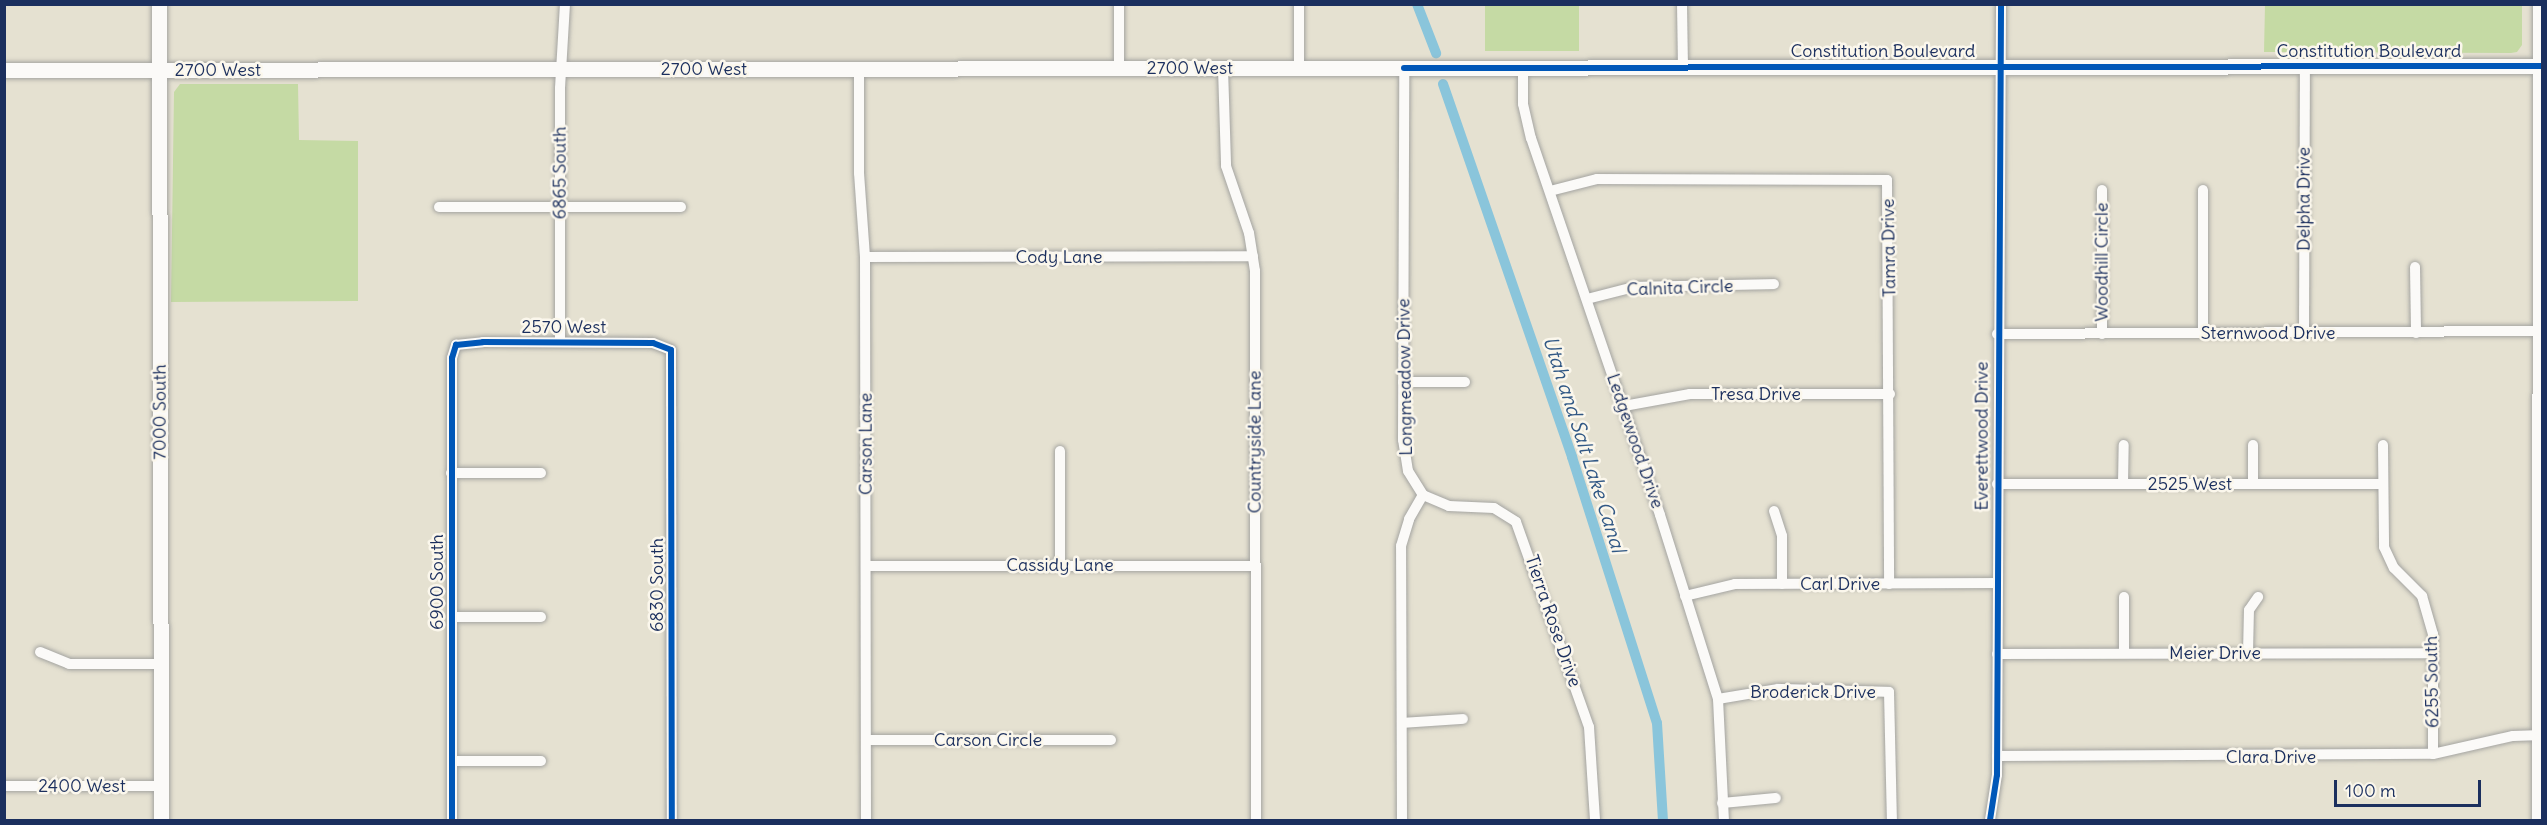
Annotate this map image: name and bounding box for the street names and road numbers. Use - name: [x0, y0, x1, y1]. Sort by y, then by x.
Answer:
- street label: Constitution Boulevard: [1791, 40, 1975, 62]
- street label: Constitution Boulevard: [2277, 40, 2461, 62]
- street label: 2700 West: [1147, 57, 1233, 79]
- street label: 2700 West: [661, 58, 747, 80]
- street label: 2700 West: [175, 59, 261, 81]
- street label: 6865 South: [549, 127, 571, 219]
- street label: Delpha Drive: [2293, 147, 2315, 251]
- street label: Tamra Drive: [1877, 199, 1901, 297]
- street label: Woodhill Circle: [2091, 202, 2113, 322]
- street label: Cody Lane: [1016, 246, 1102, 268]
- street label: Calnita Circle: [1626, 275, 1734, 301]
- street label: Longmeadow Drive: [1393, 298, 1417, 456]
- street label: 2570 West: [522, 316, 606, 338]
- street label: Sternwood Drive: [2201, 322, 2335, 344]
- street label: Everettwood Drive: [1971, 361, 1993, 511]
- street label: 7000 South: [149, 364, 171, 460]
- street label: Countryside Lane: [1244, 371, 1266, 513]
- street label: Ledgewood Drive: [1602, 371, 1668, 511]
- street label: Tresa Drive: [1711, 383, 1801, 405]
- street label: Carson Lane: [855, 393, 877, 495]
- street label: 2525 West: [2148, 473, 2232, 495]
- street label: 6900 South: [426, 534, 448, 630]
- street label: 6830 South: [646, 538, 668, 632]
- street label: Tierra Rose Drive: [1520, 552, 1586, 690]
- street label: Cassidy Lane: [1006, 554, 1114, 576]
- street label: Carl Drive: [1800, 573, 1880, 595]
- street label: 6255 South: [2420, 636, 2444, 728]
- street label: Meier Drive: [2169, 642, 2261, 664]
- street label: Broderick Drive: [1750, 681, 1876, 703]
- street label: Carson Circle: [934, 729, 1042, 751]
- street label: Clara Drive: [2226, 746, 2316, 768]
- street label: 2400 West: [38, 775, 126, 797]

